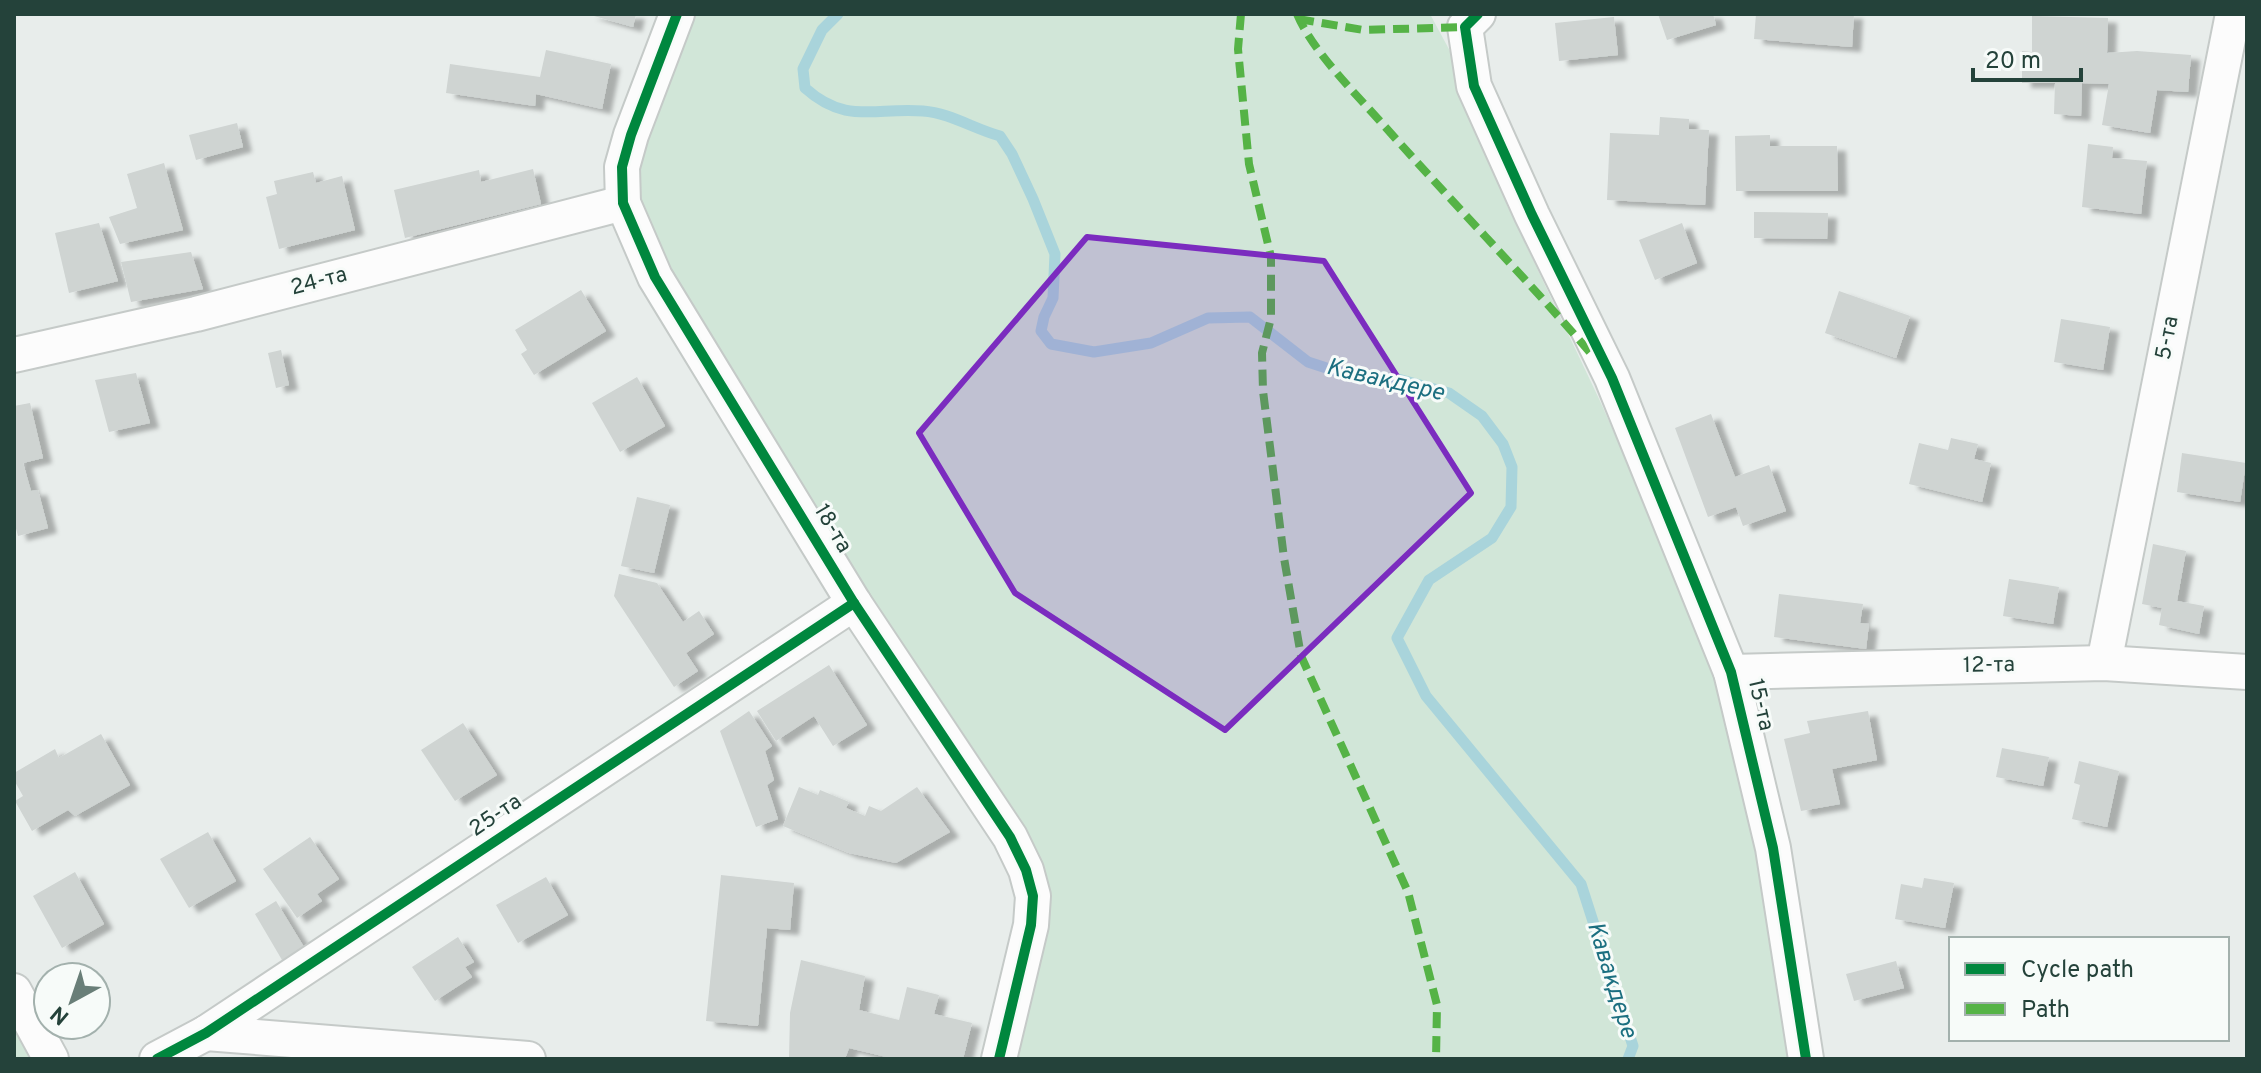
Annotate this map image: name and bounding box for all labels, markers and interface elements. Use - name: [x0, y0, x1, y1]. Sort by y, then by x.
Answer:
- scale bar: [1973, 32, 2081, 82]
- text: 20 m: [1985, 47, 2041, 77]
- street label: 24-та: [288, 262, 350, 302]
- street label: 5-та: [2151, 314, 2185, 362]
- water label: Кавакдере: [1323, 353, 1447, 409]
- street label: 18-та: [807, 500, 857, 558]
- street label: 12-та: [1963, 652, 2015, 680]
- street label: 15-та: [1741, 676, 1779, 734]
- street label: 25-та: [465, 789, 527, 843]
- water label: Кавакдере: [1579, 918, 1643, 1042]
- legend: [1949, 937, 2229, 1041]
- text: Cycle path: [2021, 956, 2134, 986]
- north arrow: [32, 961, 112, 1041]
- text: Path: [2021, 996, 2070, 1026]
- text: N: [46, 999, 75, 1030]

